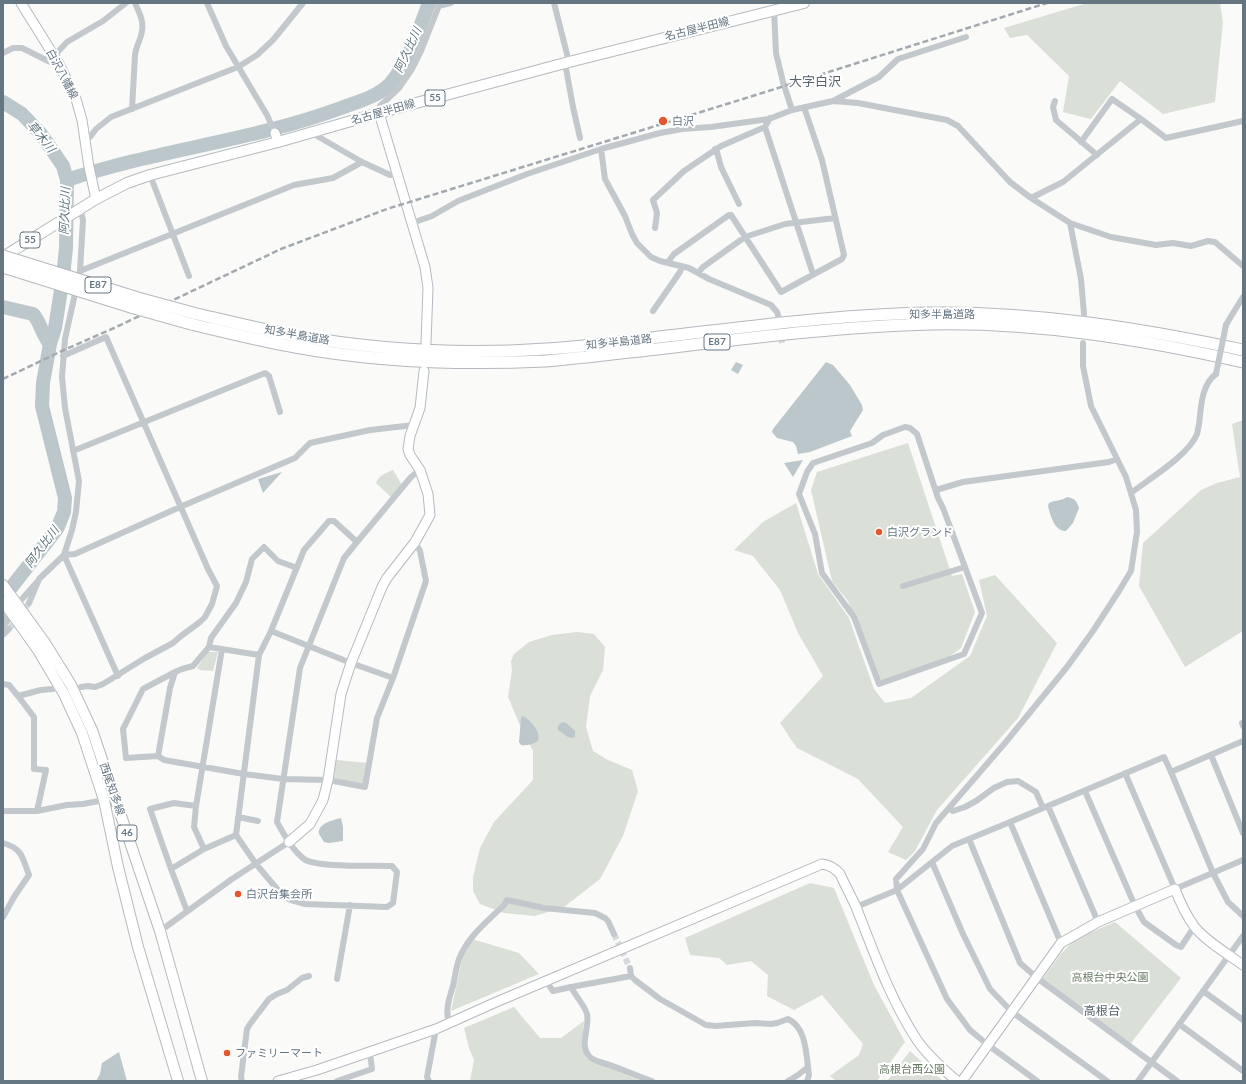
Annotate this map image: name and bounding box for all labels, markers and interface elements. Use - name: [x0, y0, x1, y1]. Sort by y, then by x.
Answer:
- street label: 名古屋半田線: [663, 15, 731, 43]
- water label: 阿久比川: [391, 25, 425, 75]
- street label: 白沢八幡線: [43, 47, 81, 101]
- district label: 大字白沢: [789, 74, 841, 90]
- road number: 55: [425, 90, 445, 106]
- street label: 名古屋半田線: [349, 97, 417, 127]
- place label: 白沢: [672, 114, 694, 128]
- marker: 白沢: [657, 115, 669, 127]
- water label: 草木川: [24, 118, 58, 156]
- water label: 阿久比川: [57, 187, 73, 235]
- road number: 55: [20, 232, 40, 248]
- road number: E87: [85, 277, 111, 293]
- street label: 知多半島道路: [909, 307, 975, 321]
- street label: 知多半島道路: [263, 323, 331, 347]
- street label: 知多半島道路: [585, 332, 653, 352]
- road number: E87: [704, 334, 730, 350]
- water label: 阿久比川: [22, 523, 62, 571]
- place label: 白沢グランド: [887, 525, 953, 539]
- marker: 白沢グランド: [874, 527, 884, 537]
- street label: 西尾知多線: [97, 761, 127, 817]
- road number: 46: [117, 825, 137, 841]
- place label: 白沢台集会所: [246, 887, 312, 901]
- marker: 白沢台集会所: [233, 889, 243, 899]
- park label: 高根台中央公園: [1072, 970, 1148, 984]
- district label: 高根台: [1084, 1004, 1120, 1018]
- place label: ファミリーマート: [235, 1046, 323, 1060]
- marker: ファミリーマート: [222, 1048, 232, 1058]
- park label: 高根台西公園: [879, 1062, 945, 1076]

